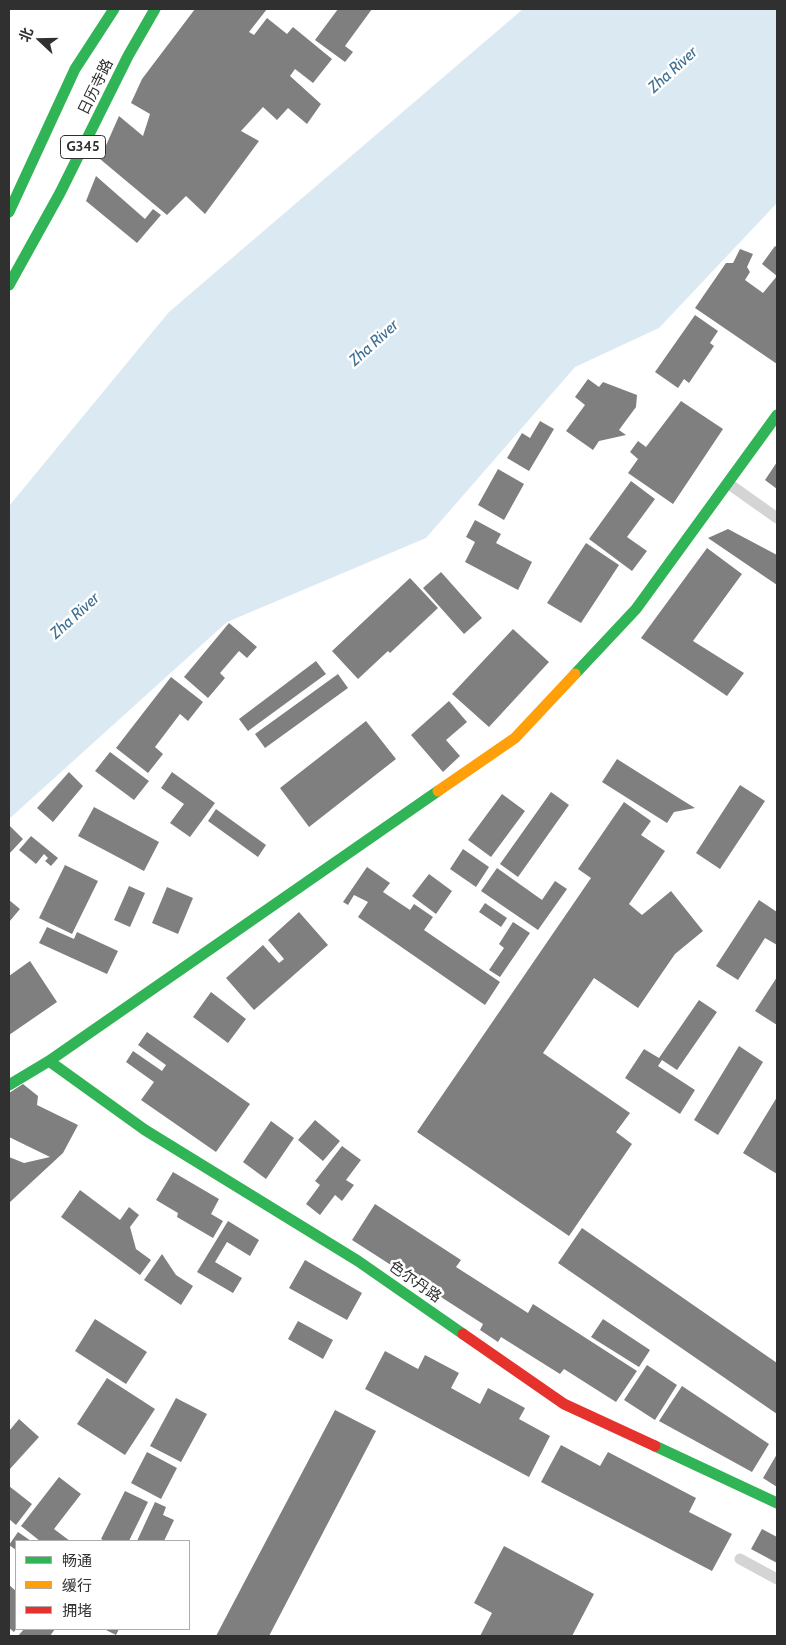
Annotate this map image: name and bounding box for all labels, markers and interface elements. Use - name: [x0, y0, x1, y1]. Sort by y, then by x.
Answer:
- north arrow: [15, 15, 65, 65]
- text: 北: [15, 25, 37, 44]
- water label: Zha River: [644, 43, 702, 97]
- street label: 日历寺路: [75, 56, 117, 118]
- road number: G345: [61, 136, 106, 158]
- water label: Zha River: [345, 316, 403, 370]
- water label: Zha River: [46, 589, 104, 643]
- street label: 色尔丹路: [385, 1257, 445, 1307]
- legend: [15, 1540, 190, 1630]
- text: 畅通: [62, 1552, 92, 1570]
- text: 缓行: [62, 1577, 92, 1595]
- text: 拥堵: [62, 1602, 92, 1620]

